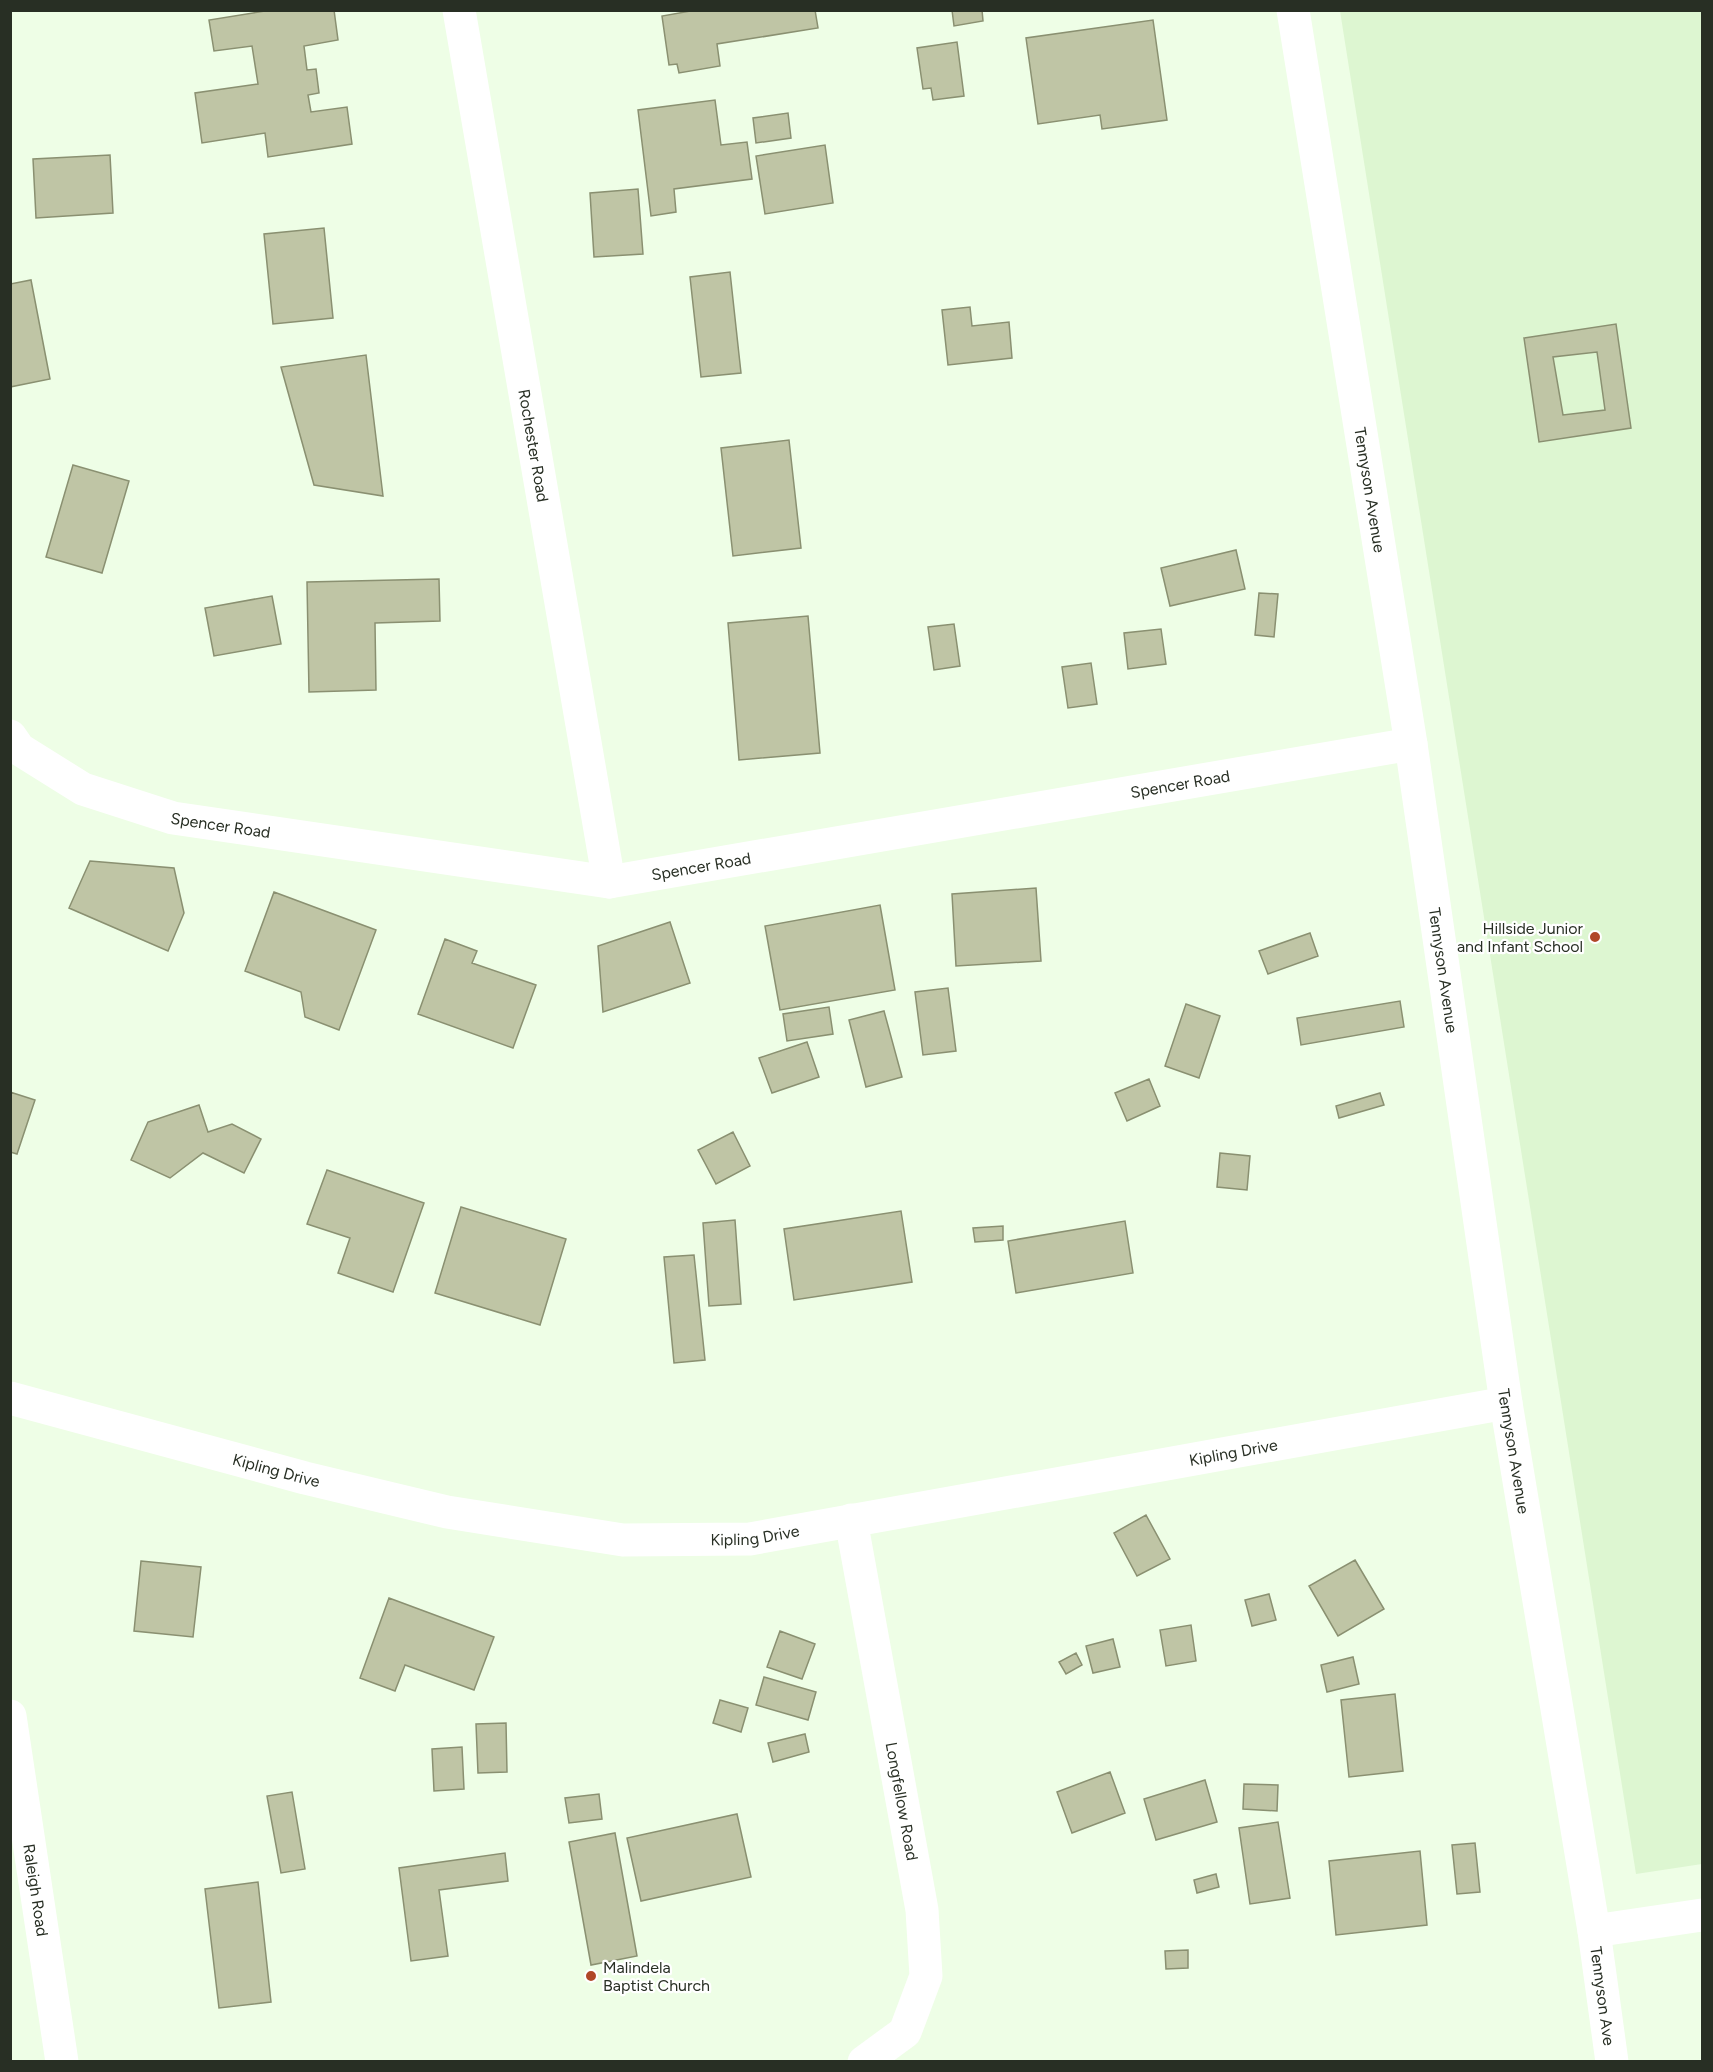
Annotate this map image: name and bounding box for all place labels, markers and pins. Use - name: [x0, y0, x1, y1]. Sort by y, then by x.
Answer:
- place label: Hillside Junior and Infant School: [1457, 919, 1584, 956]
- marker: Hillside Junior and Infant School: [1588, 930, 1602, 944]
- place label: Malindela Baptist Church: [603, 1958, 710, 1995]
- marker: Malindela Baptist Church: [584, 1969, 598, 1983]

